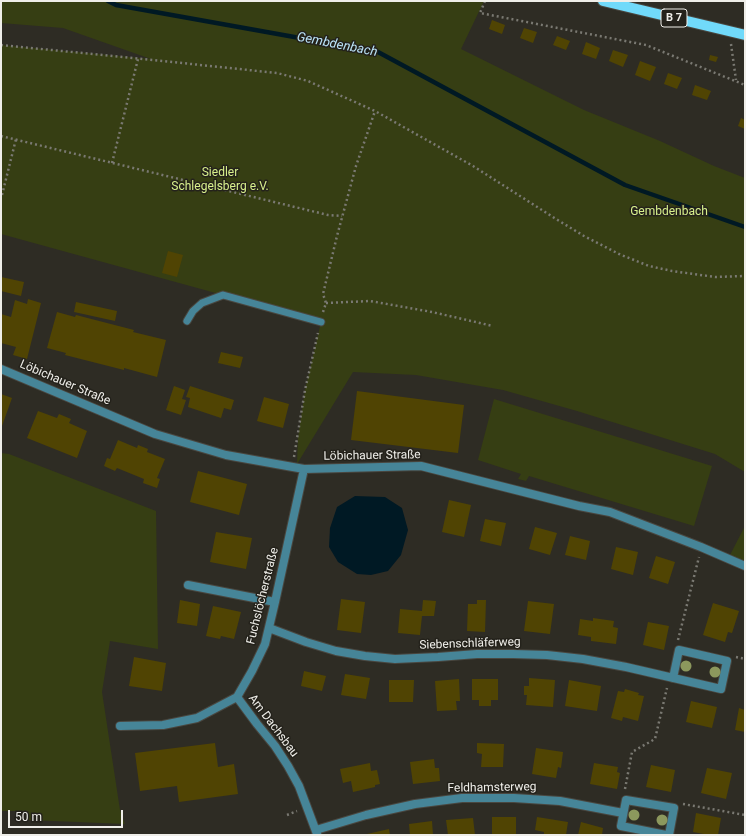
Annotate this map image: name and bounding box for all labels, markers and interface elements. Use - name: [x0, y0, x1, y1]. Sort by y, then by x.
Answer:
- road number: B 7: [661, 9, 687, 27]
- water label: Gembdenbach: [295, 30, 379, 60]
- park label: Siedler Schlegelsberg e.V.: [171, 166, 269, 194]
- park label: Gembdenbach: [630, 205, 708, 219]
- street label: Löbichauer Straße: [17, 357, 113, 409]
- street label: Löbichauer Straße: [323, 448, 421, 464]
- street label: Fuchslöcherstraße: [244, 546, 282, 646]
- street label: Siebenschläferweg: [419, 635, 521, 653]
- street label: Am Dachsbau: [245, 692, 301, 760]
- street label: Feldhamsterweg: [447, 780, 537, 796]
- scale bar: [10, 802, 125, 828]
- text: 50 m: [15, 810, 42, 824]

